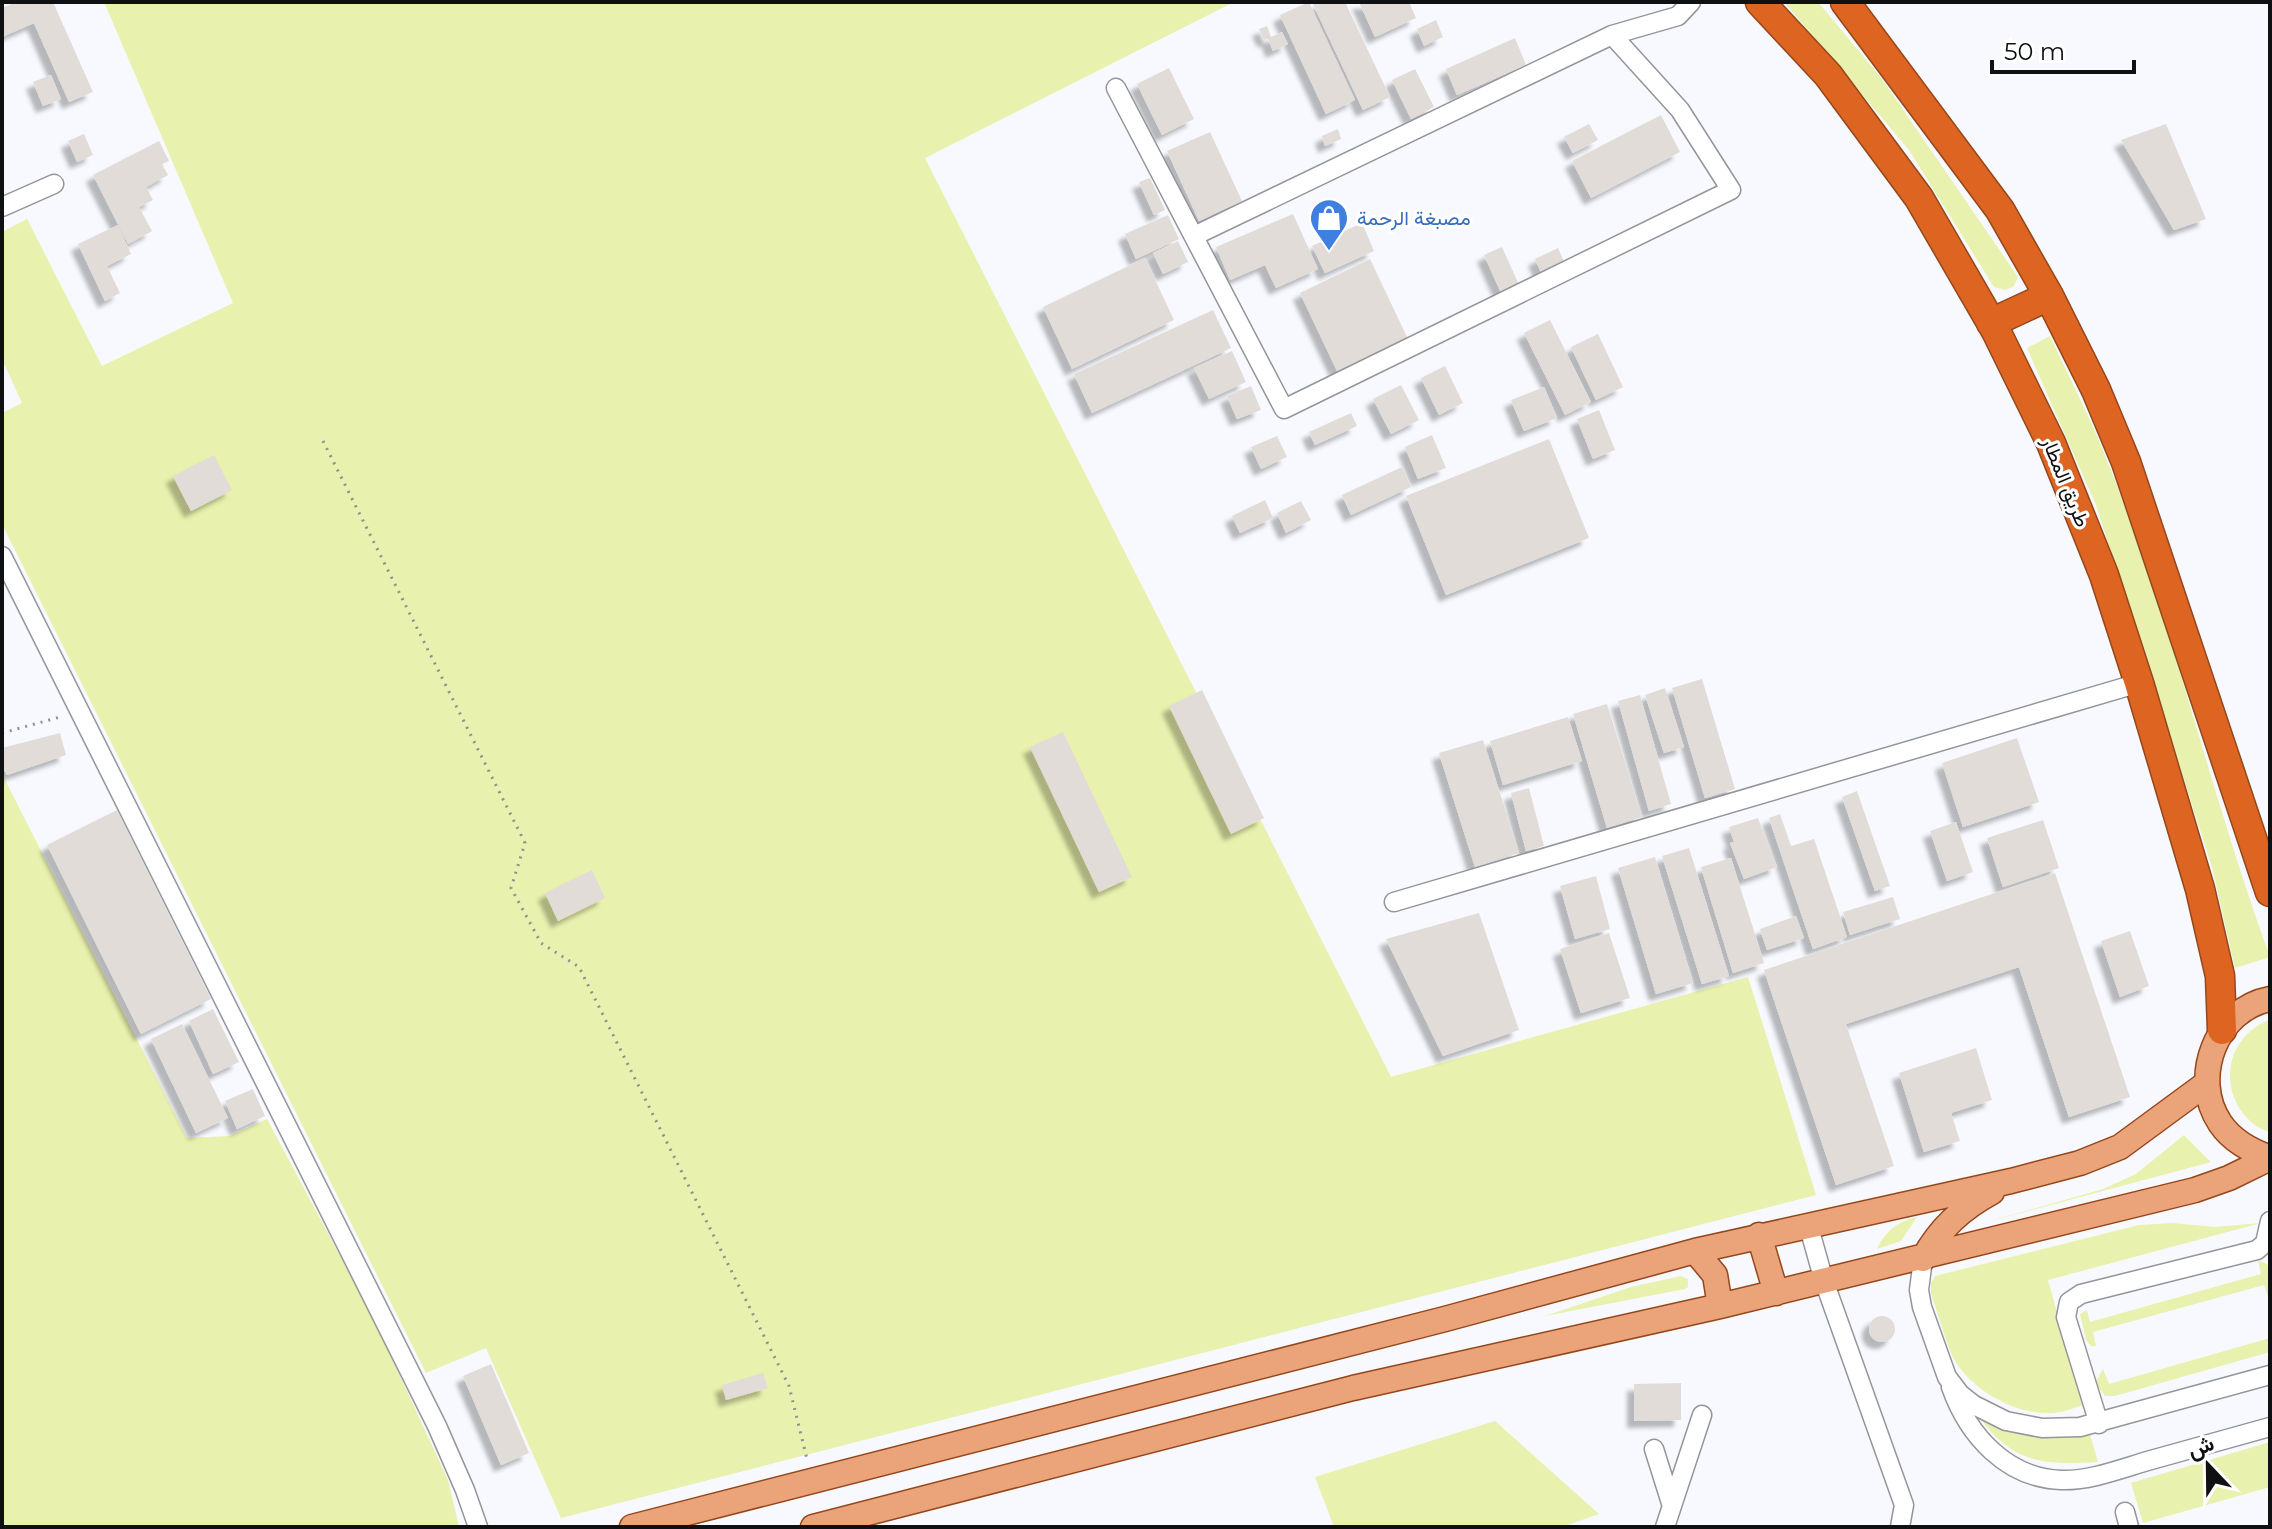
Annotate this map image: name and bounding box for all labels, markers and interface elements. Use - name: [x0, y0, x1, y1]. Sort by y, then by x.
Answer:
- scale bar: [1992, 24, 2134, 74]
- text: 50 m: [2004, 37, 2065, 66]
- shop icon: مصبغة الرحمة: [1308, 197, 1350, 252]
- place label: مصبغة الرحمة: [1357, 206, 1471, 231]
- street label: طريق المطار: [2036, 432, 2095, 531]
- north arrow: [2168, 1425, 2248, 1505]
- text: ش: [2183, 1429, 2218, 1464]

